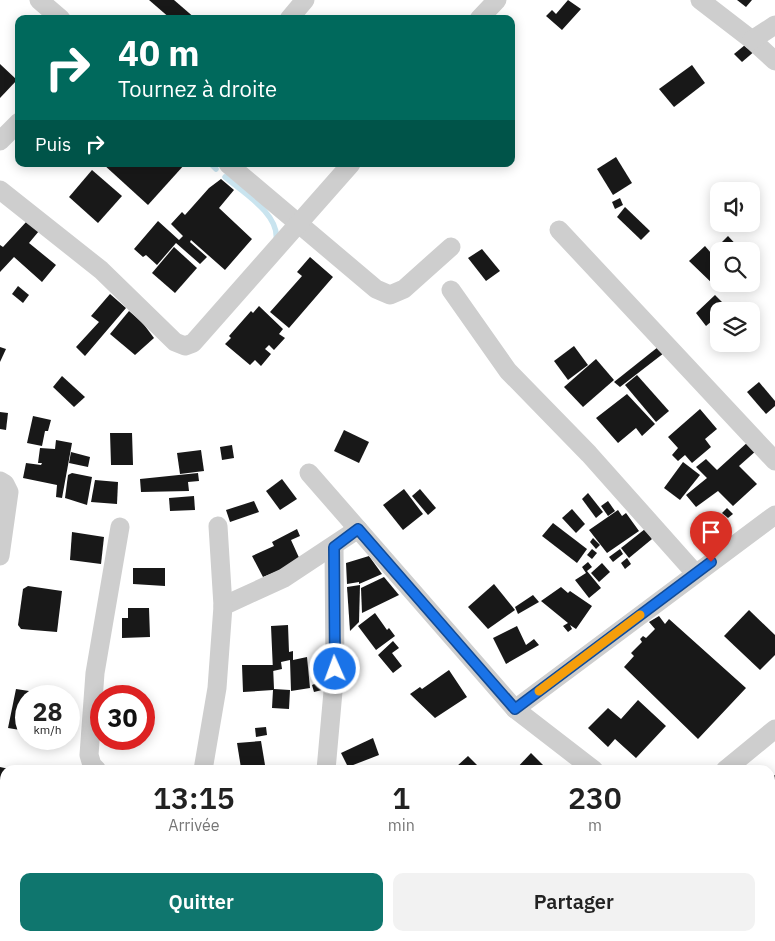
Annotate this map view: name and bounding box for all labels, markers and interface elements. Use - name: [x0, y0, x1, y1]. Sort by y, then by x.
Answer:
- text: 40 m: [118, 30, 200, 76]
- icon: right: [35, 35, 100, 100]
- text: Tournez à droite: [118, 74, 277, 103]
- icon: right: [81, 130, 109, 158]
- text: Puis: [35, 132, 71, 156]
- map controls: [710, 182, 760, 352]
- button: sound: [710, 182, 760, 232]
- button: search: [710, 242, 760, 292]
- button: layers: [710, 302, 760, 352]
- pin: [690, 511, 732, 562]
- icon: arrive: [697, 518, 725, 546]
- position arrow: [308, 642, 360, 694]
- speed limit sign: 30: [90, 685, 155, 750]
- text: 28: [32, 695, 63, 728]
- text: km/h: [33, 722, 62, 737]
- text: 13:15: [153, 778, 235, 817]
- text: 1: [392, 778, 410, 817]
- text: 230: [568, 778, 622, 817]
- text: Arrivée: [168, 815, 220, 835]
- text: min: [388, 815, 415, 835]
- text: m: [588, 815, 602, 835]
- button: Quitter: [20, 873, 383, 931]
- button: Partager: [393, 873, 755, 931]

